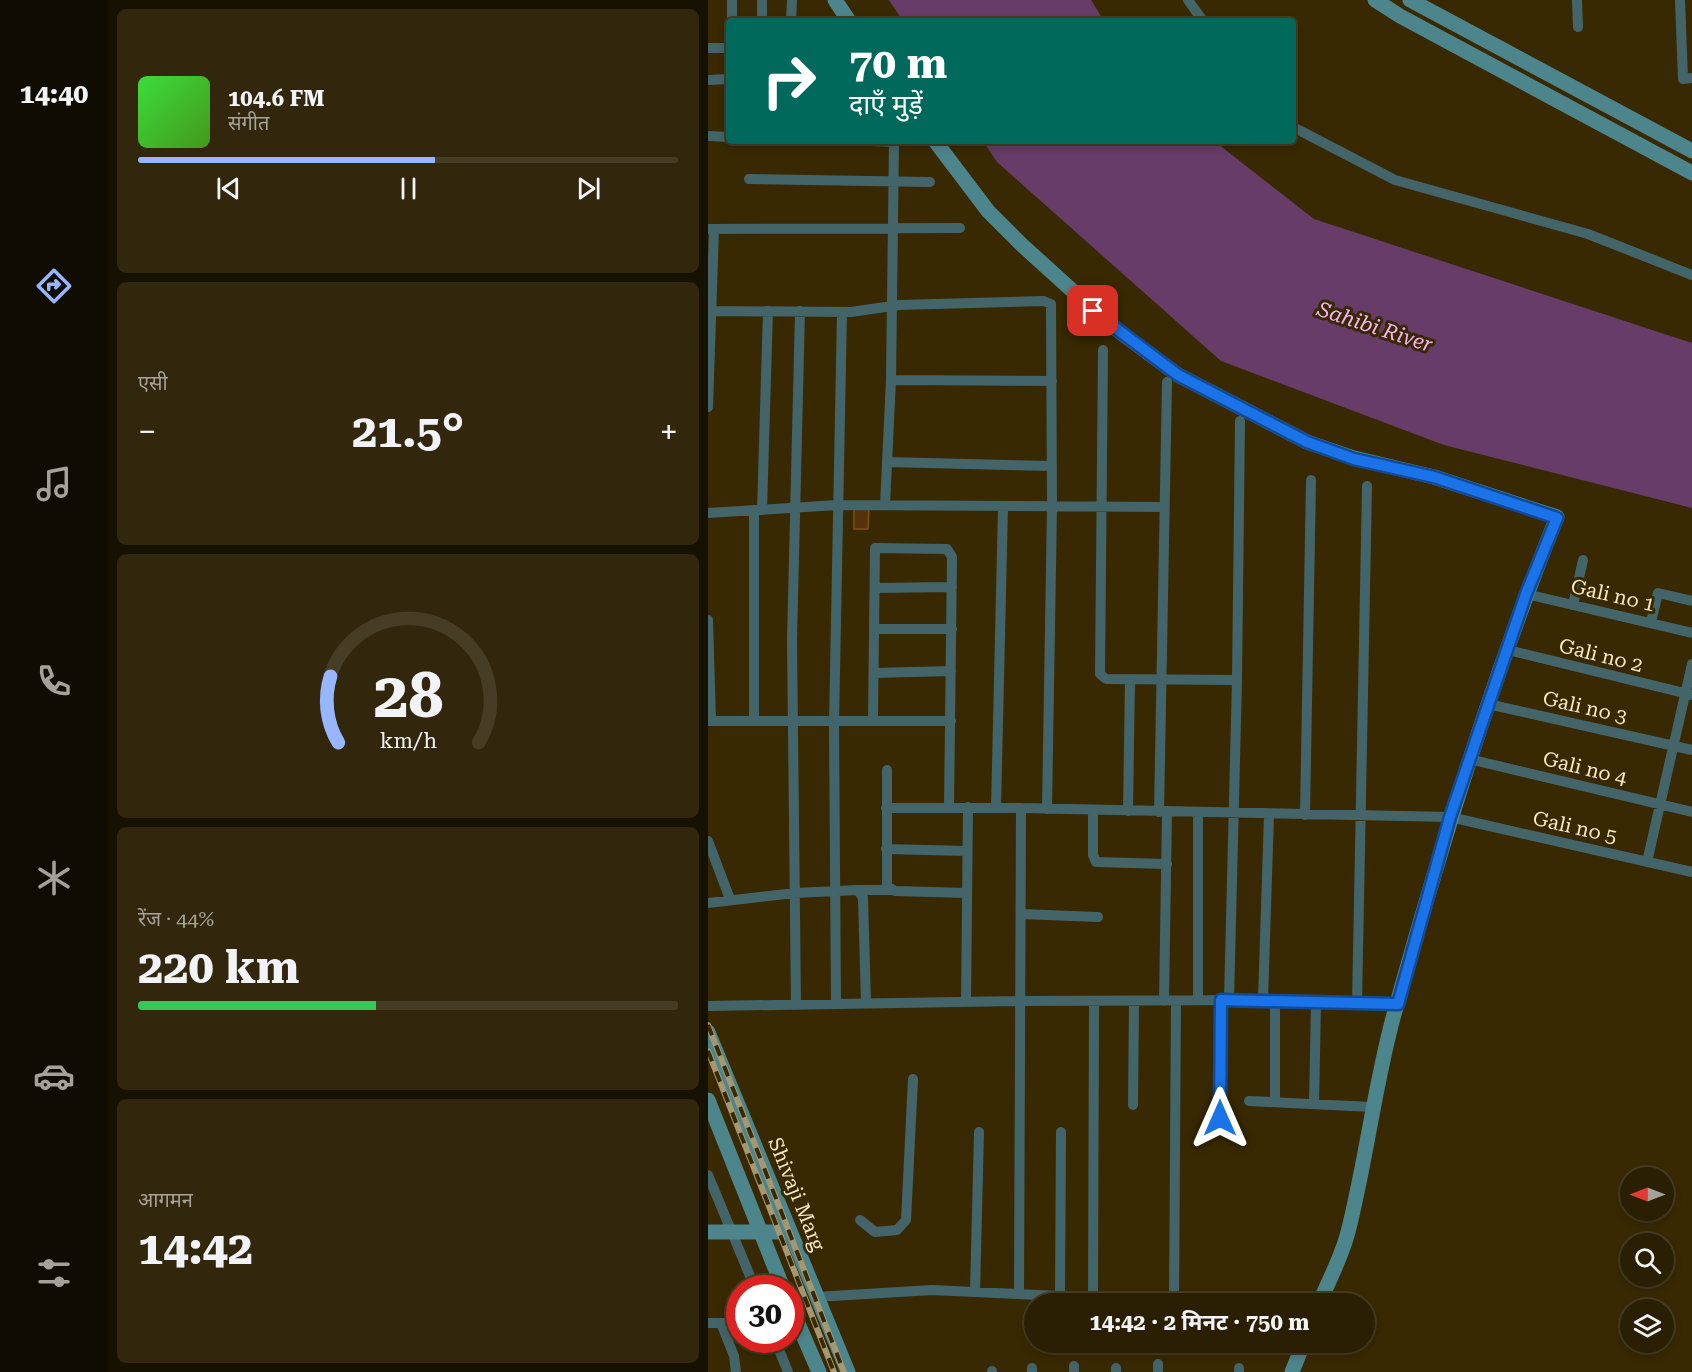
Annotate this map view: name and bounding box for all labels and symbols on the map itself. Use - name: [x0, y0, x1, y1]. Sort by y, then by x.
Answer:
- pin: [1067, 285, 1118, 336]
- water label: Sahibi River: [1313, 297, 1436, 357]
- street label: Gali no 1: [1569, 574, 1657, 616]
- street label: Gali no 2: [1556, 633, 1646, 677]
- street label: Gali no 3: [1541, 686, 1629, 728]
- street label: Gali no 4: [1540, 746, 1630, 790]
- street label: Gali no 5: [1531, 806, 1619, 848]
- position arrow: [1188, 1086, 1252, 1150]
- street label: Shivaji Marg: [763, 1134, 831, 1255]
- north arrow: [1620, 1167, 1674, 1221]
- speed limit sign: 30: [726, 1275, 804, 1353]

